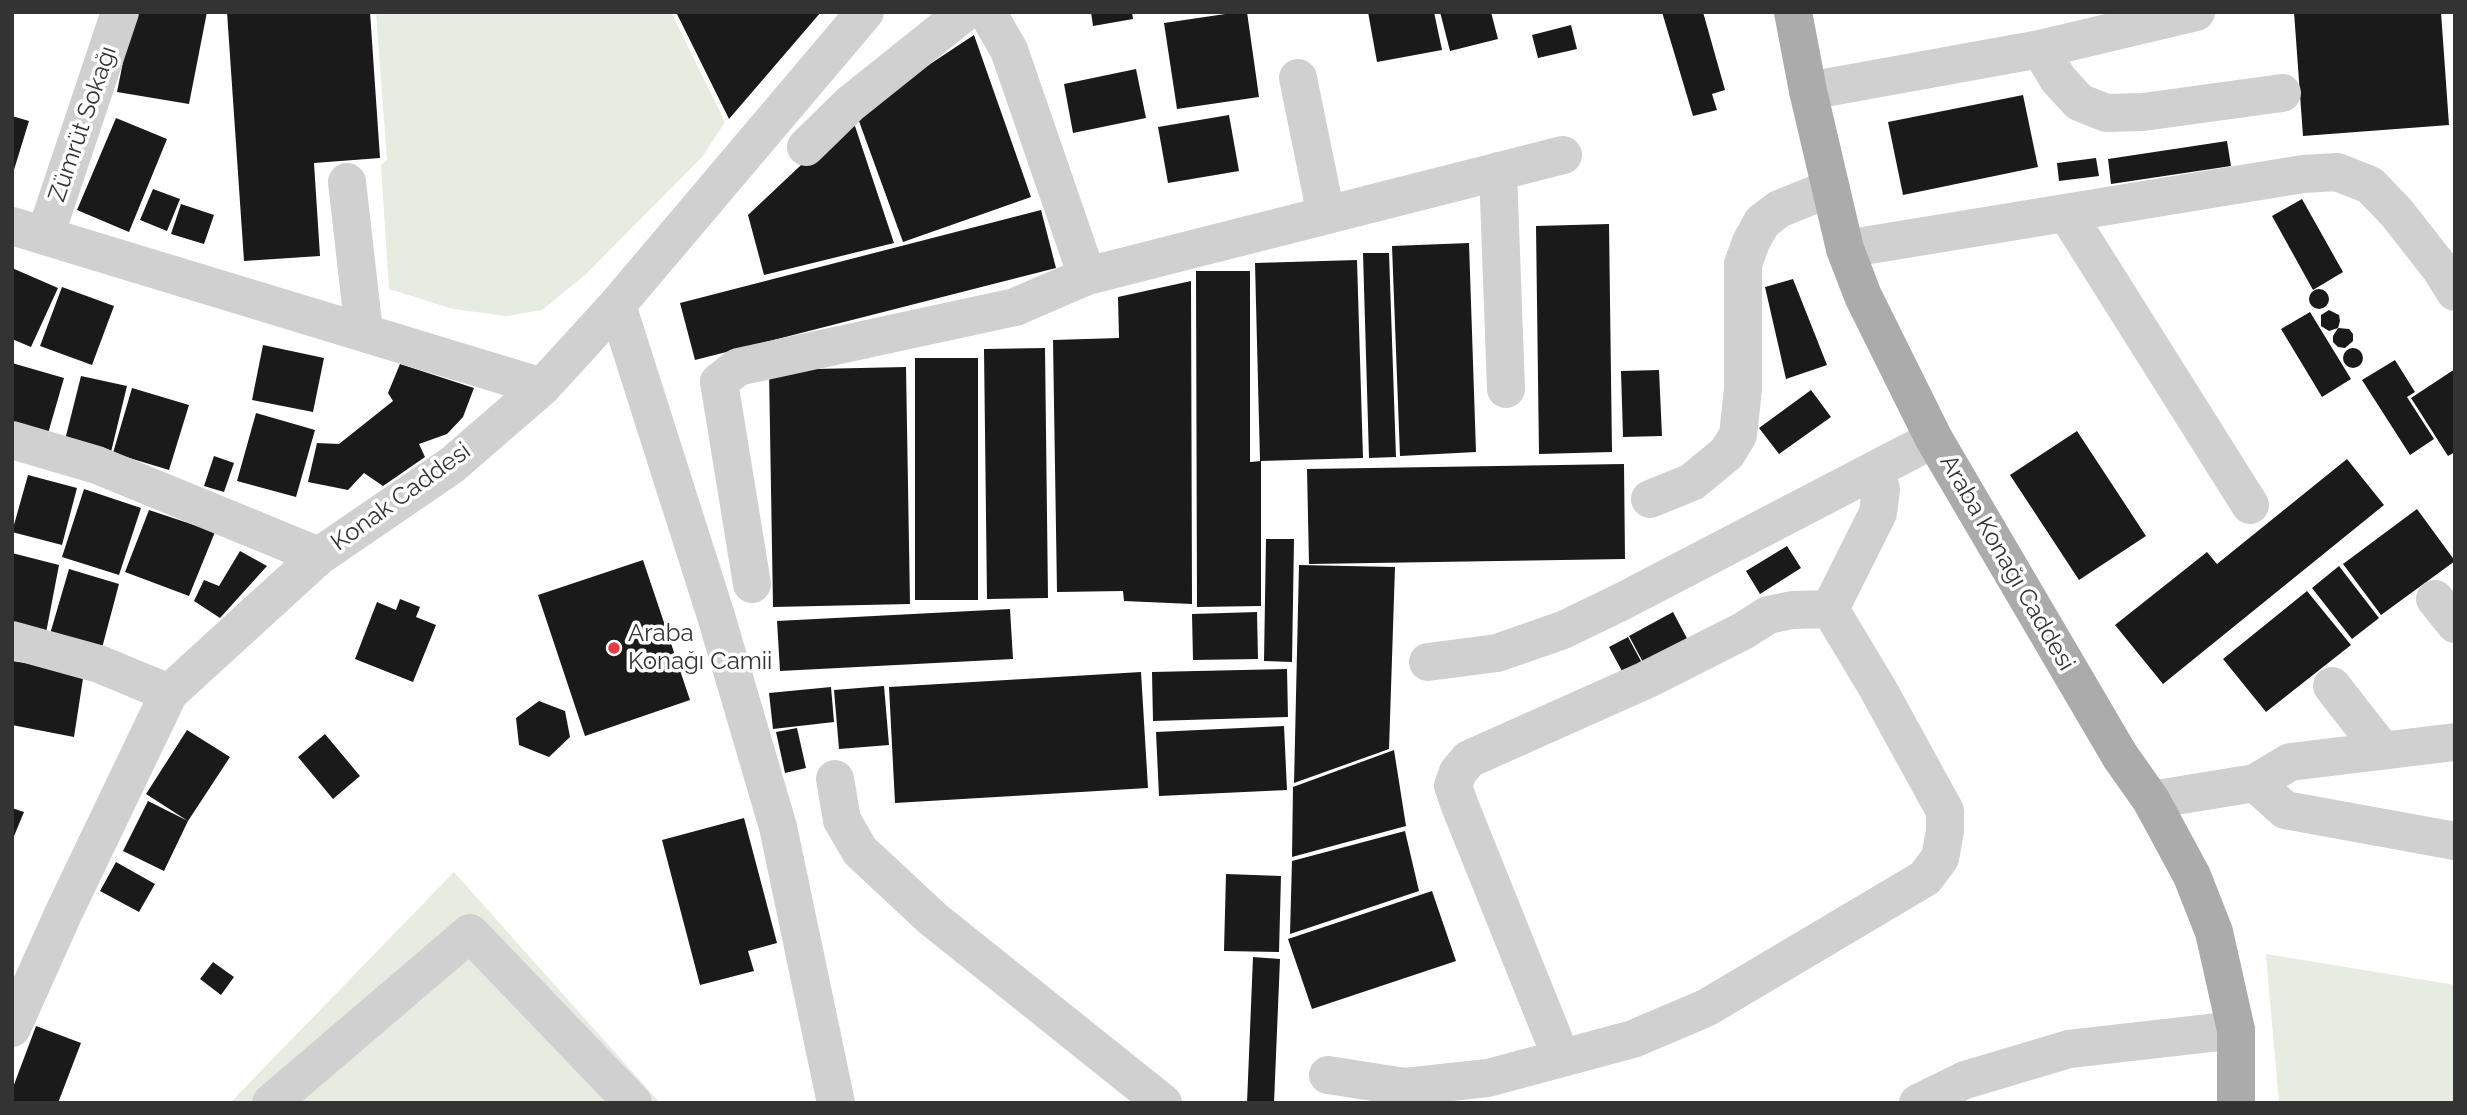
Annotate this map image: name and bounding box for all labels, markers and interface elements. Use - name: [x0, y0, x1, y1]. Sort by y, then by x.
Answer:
- street label: Zümrüt Sokağı: [43, 42, 123, 206]
- street label: Konak Caddesi: [326, 437, 476, 557]
- street label: Araba Konağı Caddesi: [1933, 450, 2081, 676]
- place label: Araba Konağı Camii: [628, 620, 772, 676]
- marker: Araba Konağı Camii: [606, 640, 622, 656]

